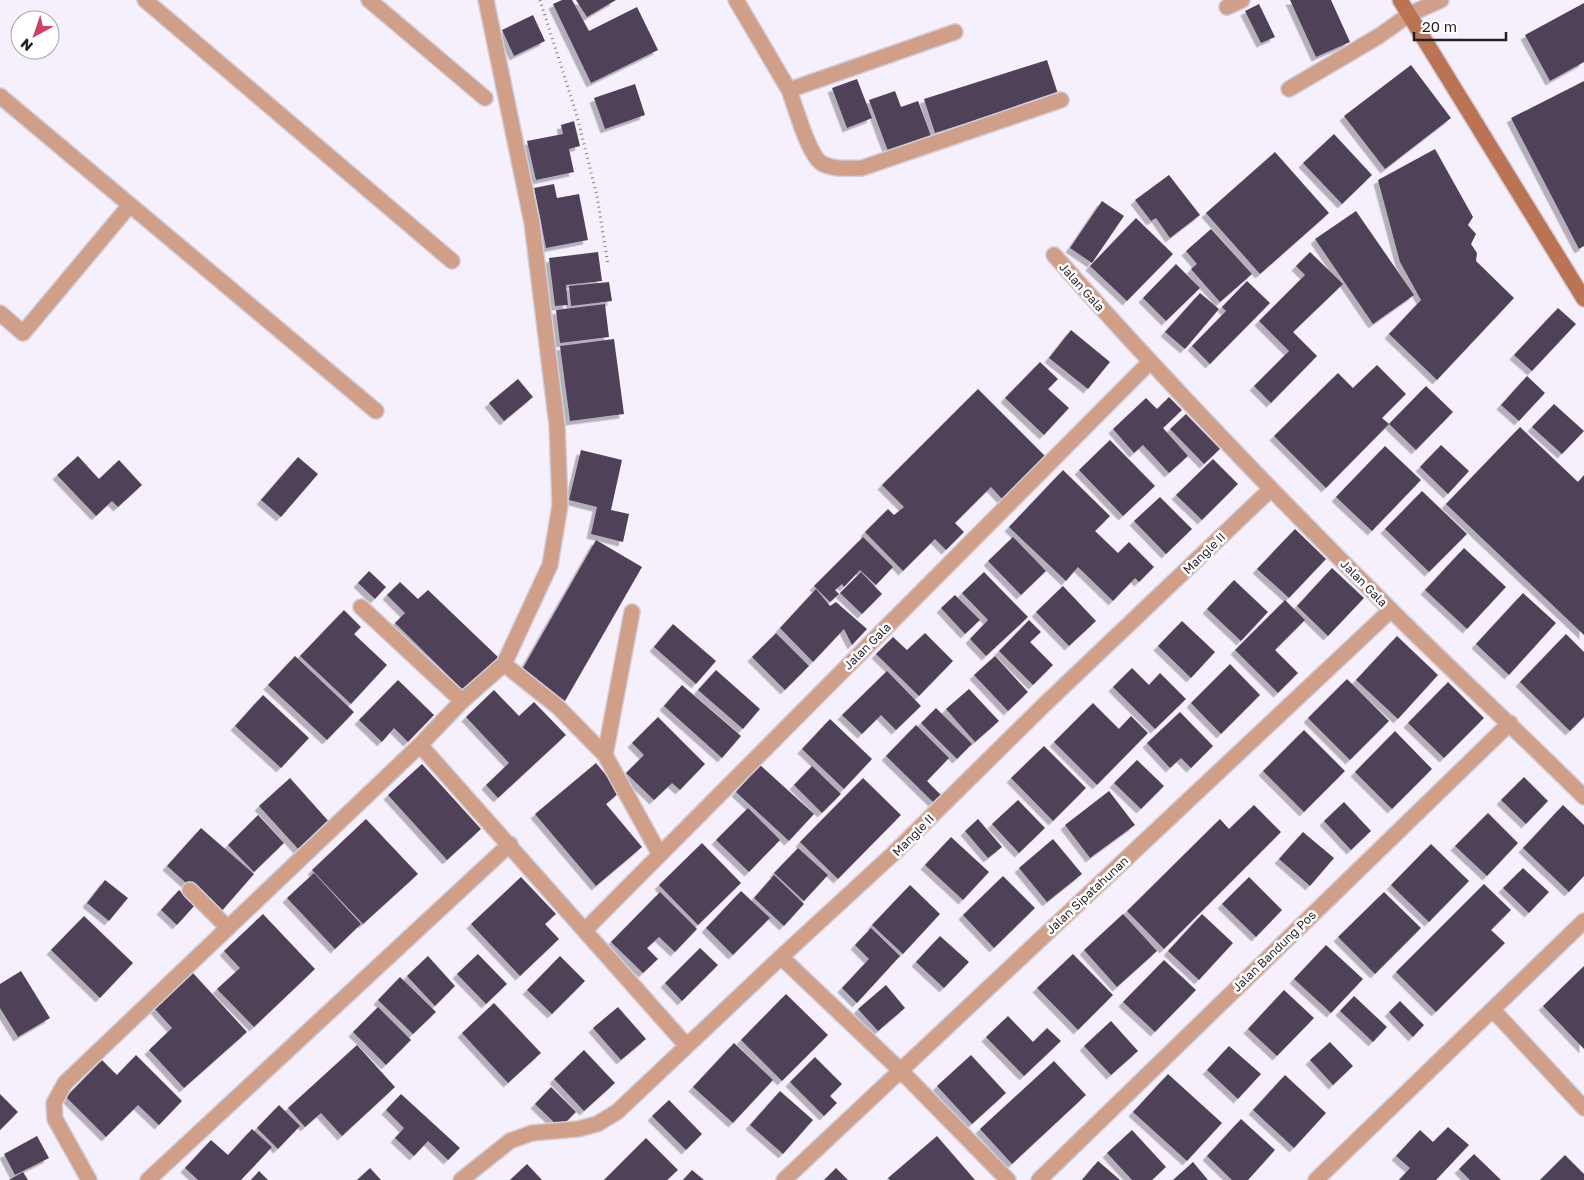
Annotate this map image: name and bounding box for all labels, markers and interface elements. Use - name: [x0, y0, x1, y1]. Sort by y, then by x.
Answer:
- north arrow: [10, 10, 60, 60]
- scale bar: [1414, 10, 1506, 42]
- text: 20 m: [1422, 17, 1457, 35]
- text: N: [17, 35, 36, 55]
- street label: Jalan Gala: [1056, 260, 1108, 314]
- street label: Mangle II: [1180, 529, 1228, 577]
- street label: Jalan Gala: [1337, 556, 1391, 610]
- street label: Jalan Gala: [840, 619, 894, 673]
- street label: Mangle II: [889, 811, 937, 859]
- street label: Jalan Sipatahunan: [1043, 853, 1131, 937]
- street label: Jalan Bandung Pos: [1229, 907, 1319, 995]

